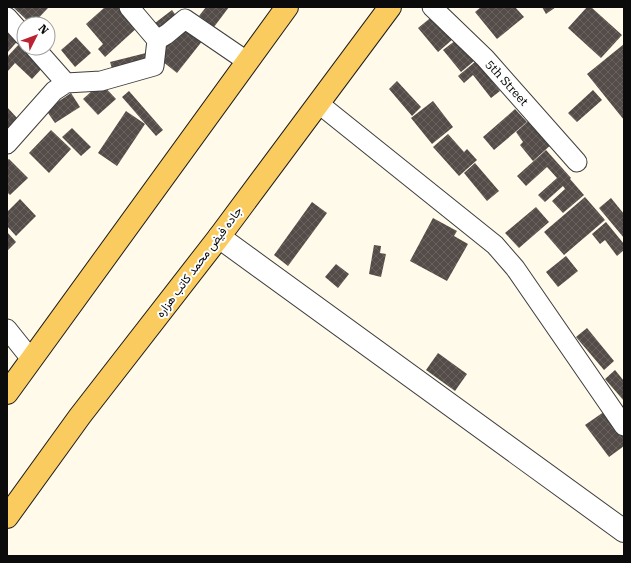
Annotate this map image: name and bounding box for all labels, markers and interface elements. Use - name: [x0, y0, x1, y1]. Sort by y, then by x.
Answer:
- north arrow: [16, 16, 56, 56]
- text: N: [35, 22, 51, 38]
- street label: 5th Street: [483, 57, 531, 109]
- street label: جاده فیض محمد کاتب هزاره: [153, 204, 246, 321]

